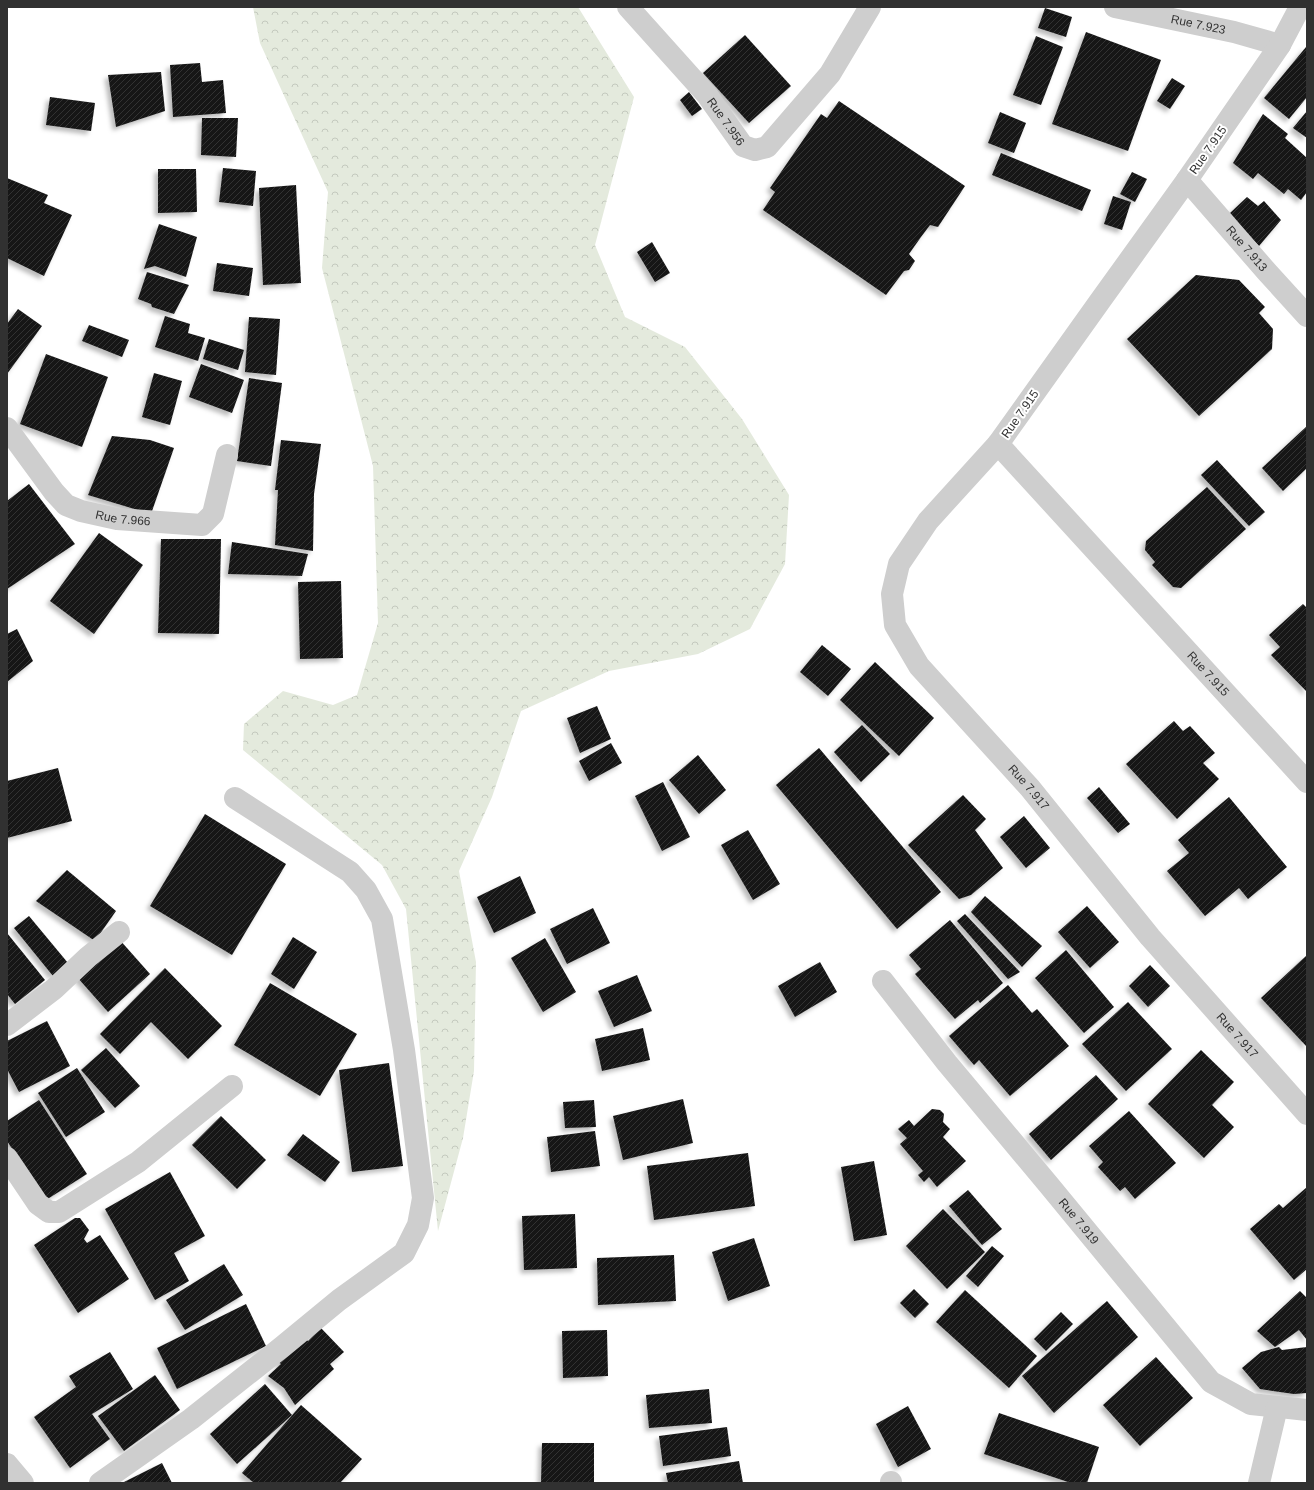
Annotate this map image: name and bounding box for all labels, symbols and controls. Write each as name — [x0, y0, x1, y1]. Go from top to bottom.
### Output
street label: Rue 7.923 — [1170, 12, 1227, 37]
street label: Rue 7.956 — [704, 95, 748, 149]
street label: Rue 7.915 — [1186, 123, 1230, 177]
street label: Rue 7.913 — [1223, 223, 1270, 274]
street label: Rue 7.915 — [998, 387, 1042, 441]
street label: Rue 7.966 — [94, 507, 151, 528]
street label: Rue 7.915 — [1184, 649, 1232, 699]
street label: Rue 7.917 — [1005, 762, 1052, 813]
street label: Rue 7.917 — [1214, 1010, 1261, 1061]
street label: Rue 7.919 — [1056, 1195, 1102, 1247]

